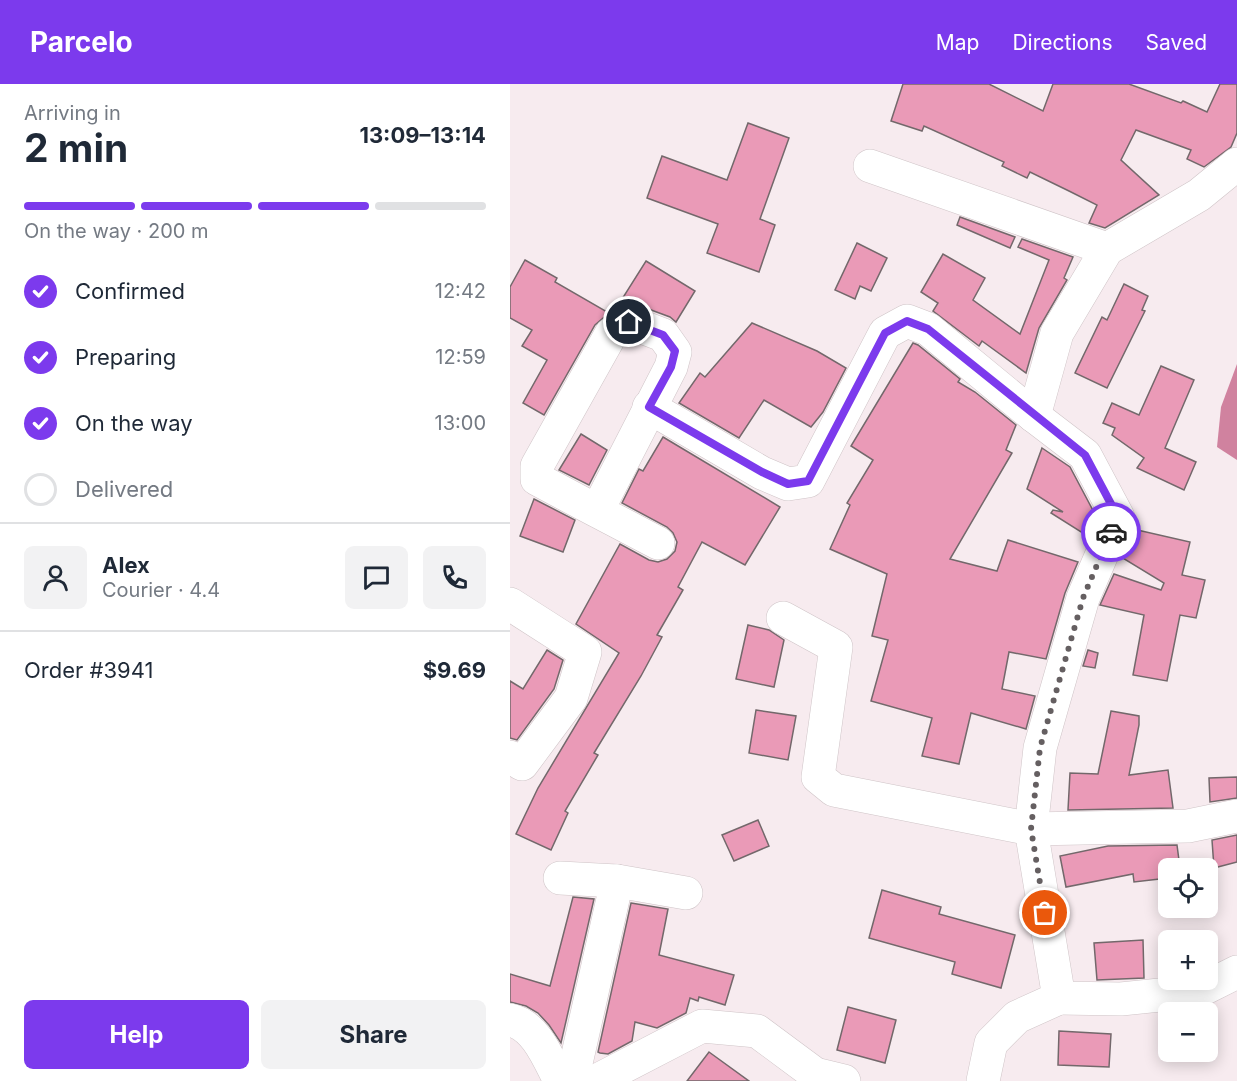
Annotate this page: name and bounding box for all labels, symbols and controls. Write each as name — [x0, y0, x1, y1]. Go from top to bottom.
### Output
text: Parcelo — [30, 25, 133, 59]
text: Map — [936, 30, 979, 55]
text: Directions — [1012, 30, 1113, 55]
text: Saved — [1146, 30, 1207, 55]
text: Arriving in — [24, 101, 121, 125]
text: 13:09–13:14 — [359, 122, 486, 148]
text: 2 min — [24, 124, 128, 171]
text: On the way · 200 m — [24, 219, 209, 243]
icon: check — [24, 275, 57, 308]
text: Confirmed — [75, 278, 185, 304]
text: 12:42 — [435, 279, 486, 303]
pin — [603, 296, 654, 347]
icon: home — [612, 305, 645, 338]
icon: check — [24, 341, 57, 374]
text: Preparing — [75, 344, 176, 370]
text: 12:59 — [435, 345, 486, 369]
icon: check — [24, 407, 57, 440]
text: On the way — [75, 410, 193, 436]
text: 13:00 — [435, 411, 486, 435]
text: Delivered — [75, 476, 173, 502]
courier — [1081, 502, 1141, 562]
icon: car — [1095, 516, 1128, 549]
button: person — [24, 546, 87, 609]
button: chat — [345, 546, 408, 609]
button: phone — [423, 546, 486, 609]
text: Alex — [102, 552, 150, 578]
text: Courier · 4.4 — [102, 578, 220, 602]
text: Order #3941 — [24, 657, 153, 683]
text: $9.69 — [423, 657, 486, 683]
map controls — [1158, 858, 1218, 1062]
button: locate — [1158, 858, 1218, 918]
pin — [1019, 887, 1070, 938]
icon: bag — [1028, 896, 1061, 929]
button: + — [1158, 930, 1218, 990]
button: Help — [24, 1000, 249, 1069]
button: Share — [261, 1000, 486, 1069]
button: − — [1158, 1002, 1218, 1062]

